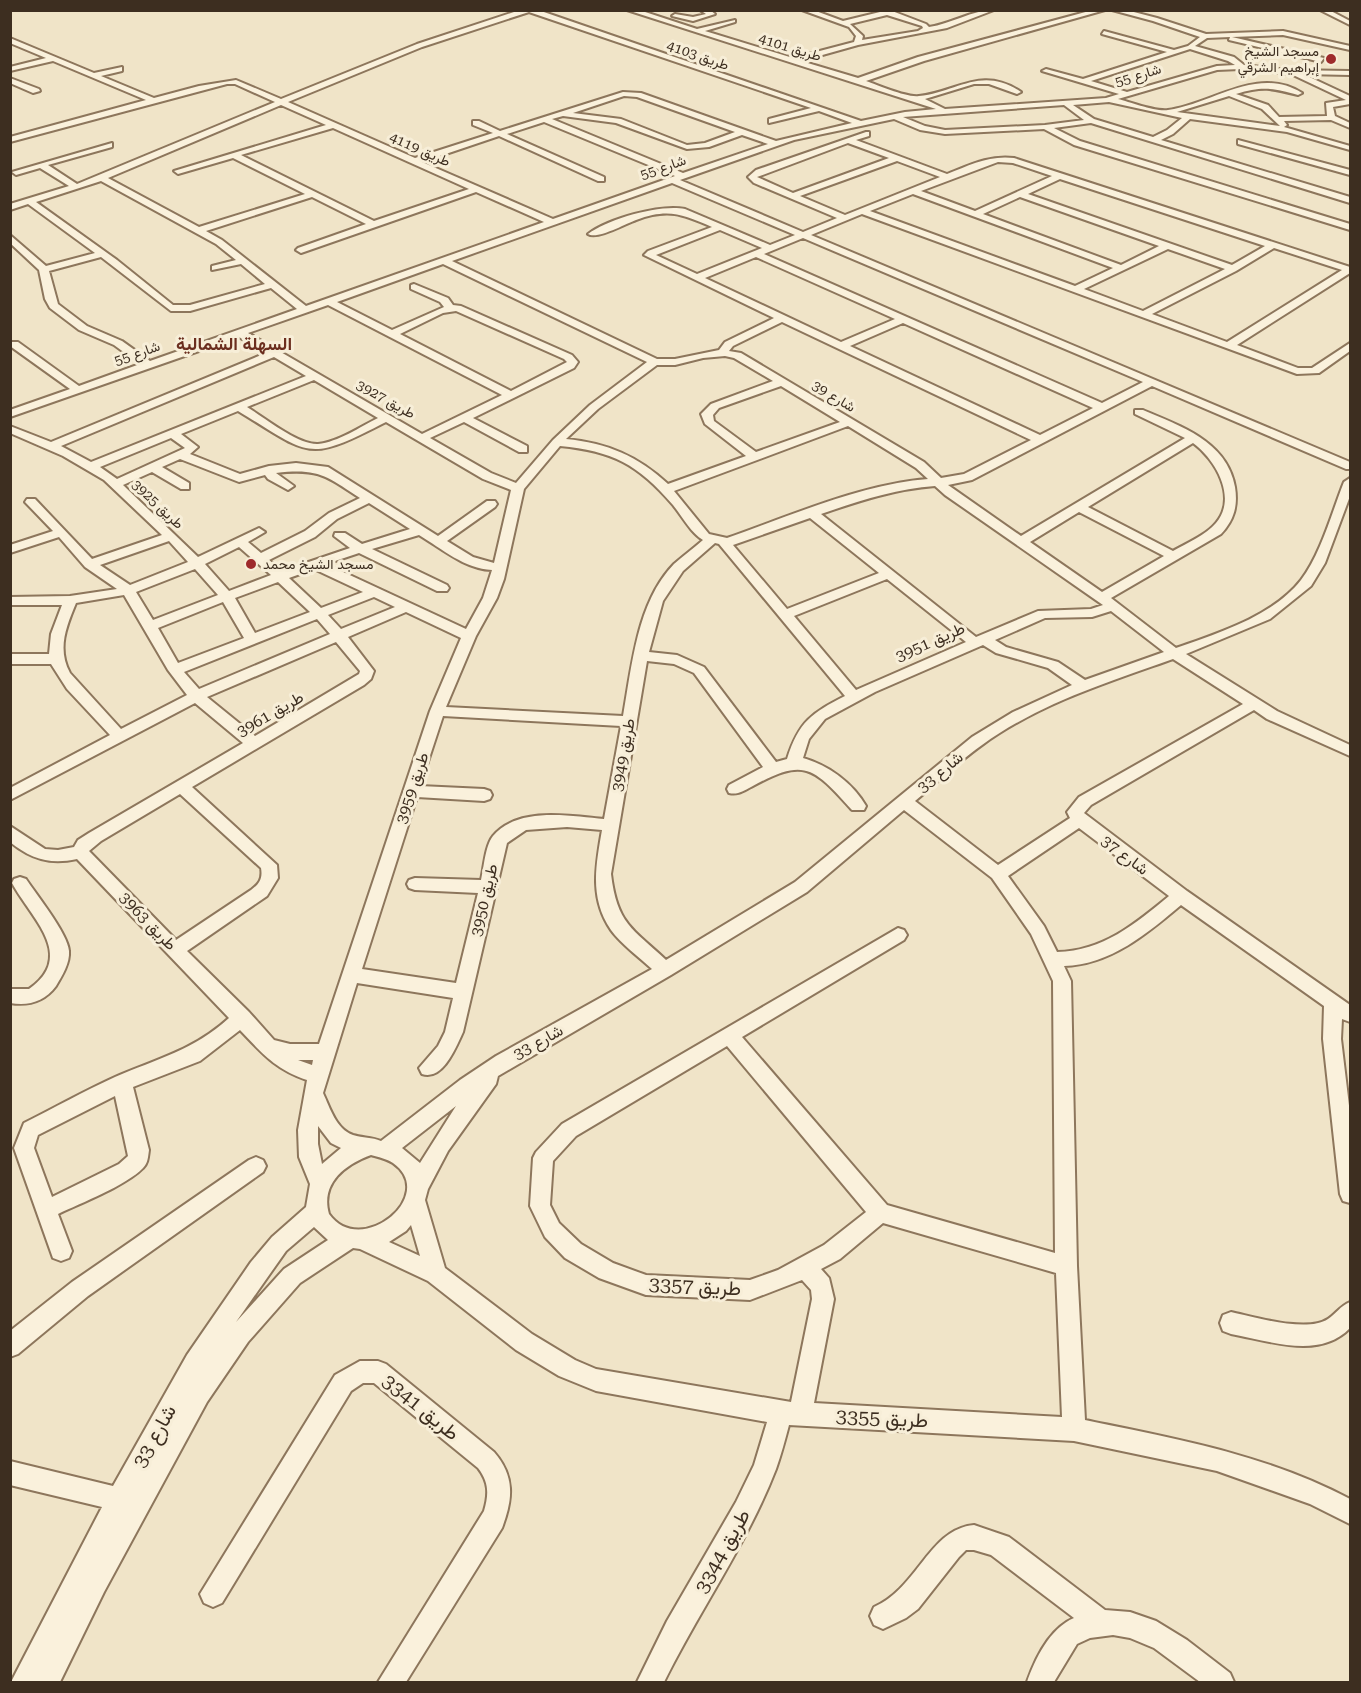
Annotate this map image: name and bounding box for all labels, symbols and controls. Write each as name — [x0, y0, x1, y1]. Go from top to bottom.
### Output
street label: طريق 4101 — [756, 30, 823, 65]
street label: طريق 4103 — [665, 37, 731, 74]
place label: مسجد الشيخ إبراهيم الشرقي — [1238, 43, 1319, 79]
marker: مسجد الشيخ إبراهيم الشرقي — [1324, 52, 1338, 66]
street label: شارع 55 — [1113, 60, 1164, 92]
street label: طريق 4119 — [387, 129, 453, 170]
street label: شارع 55 — [638, 152, 689, 185]
district label: السهلة الشمالية — [176, 333, 292, 355]
street label: شارع 55 — [112, 338, 163, 371]
street label: طريق 3927 — [353, 376, 418, 423]
street label: شارع 39 — [808, 377, 858, 418]
street label: طريق 3925 — [128, 476, 187, 533]
place label: مسجد الشيخ محمد — [263, 556, 373, 575]
marker: مسجد الشيخ محمد — [244, 557, 258, 571]
street label: طريق 3951 — [892, 618, 968, 667]
street label: طريق 3961 — [233, 687, 307, 742]
street label: طريق 3949 — [607, 717, 640, 793]
street label: شارع 33 — [913, 747, 968, 798]
street label: طريق 3959 — [392, 750, 433, 826]
street label: شارع 37 — [1096, 831, 1152, 880]
street label: طريق 3950 — [466, 862, 503, 938]
street label: طريق 3963 — [115, 888, 180, 955]
street label: شارع 33 — [510, 1021, 567, 1065]
street label: طريق 3357 — [648, 1272, 742, 1301]
street label: طريق 3341 — [377, 1369, 464, 1446]
street label: شارع 33 — [127, 1401, 183, 1472]
street label: طريق 3355 — [835, 1404, 929, 1433]
street label: طريق 3344 — [689, 1505, 756, 1598]

